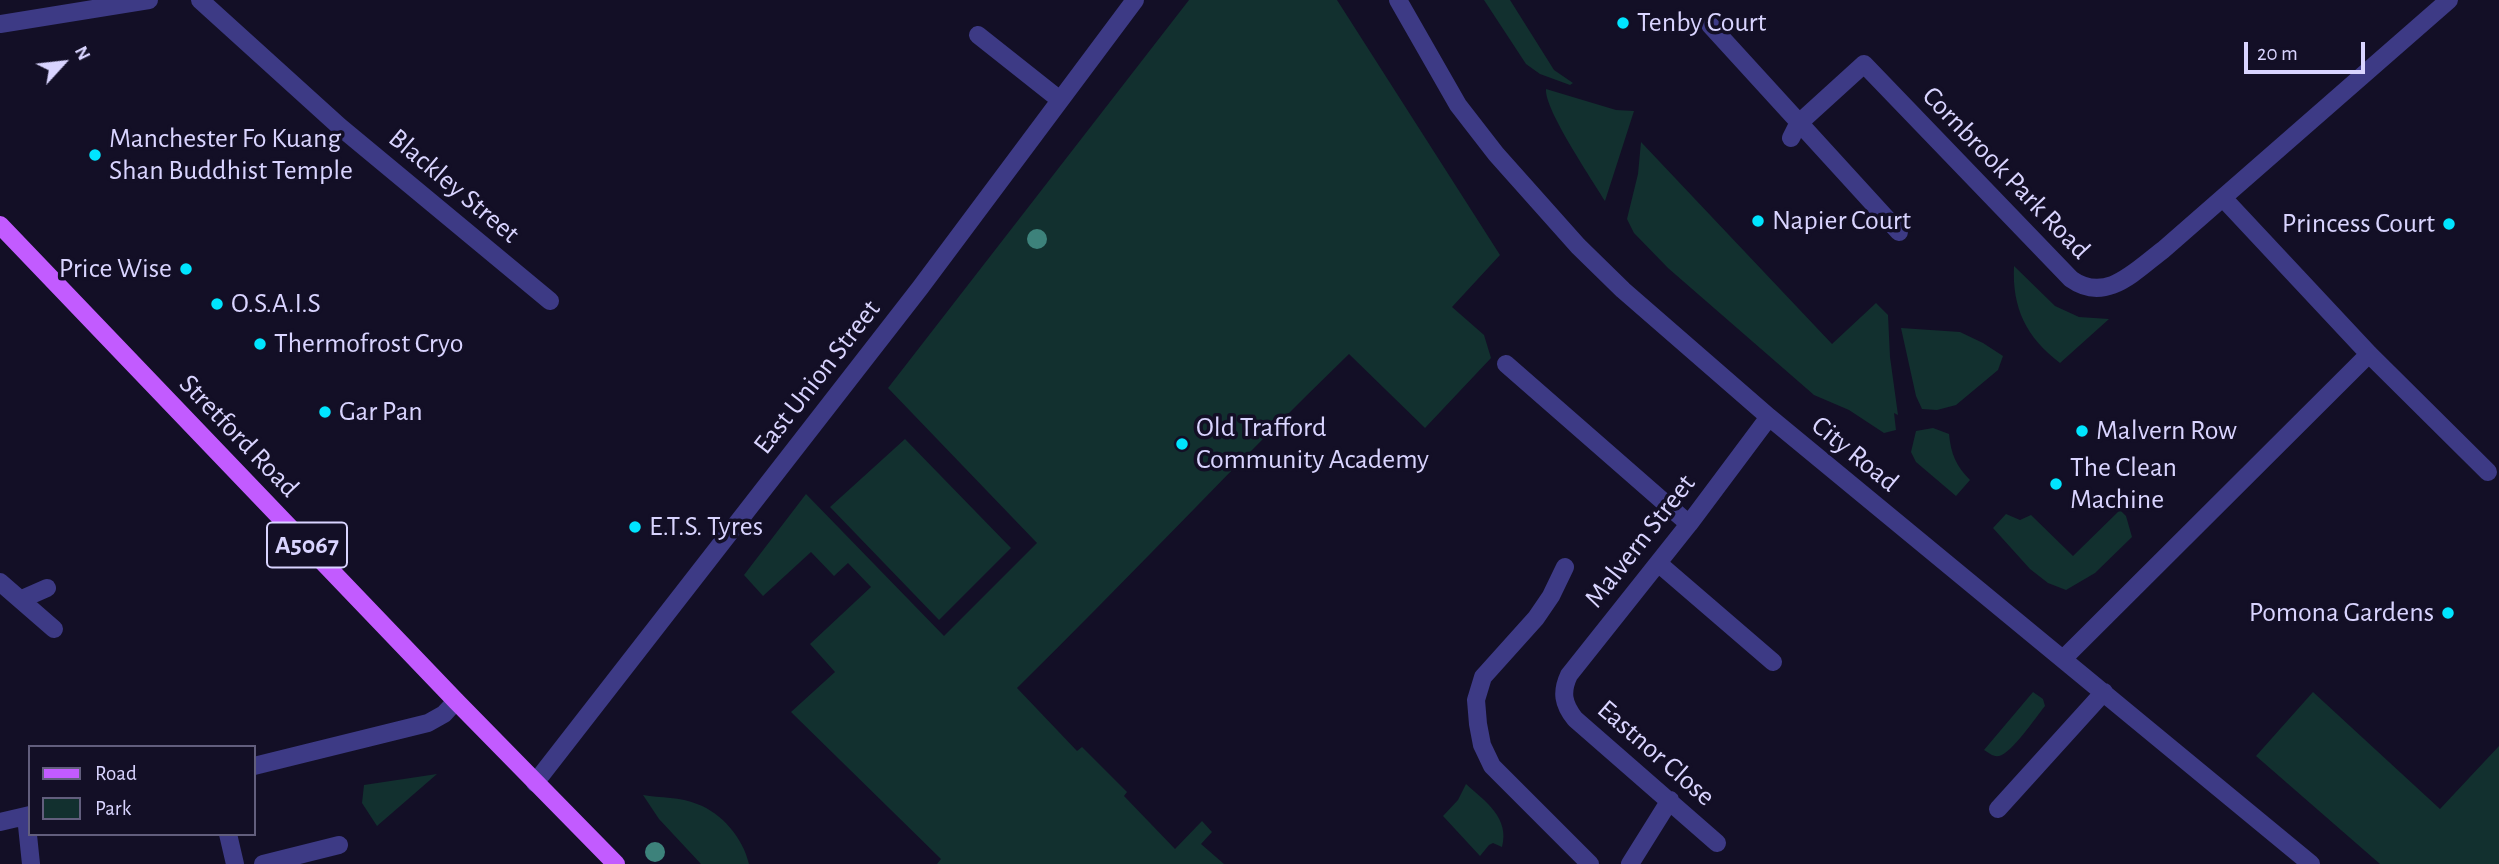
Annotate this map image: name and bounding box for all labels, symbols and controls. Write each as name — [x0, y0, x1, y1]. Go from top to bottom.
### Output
place label: Tenby Court — [1637, 6, 1767, 40]
marker: Tenby Court — [1615, 15, 1631, 31]
north arrow — [28, 28, 98, 98]
scale bar — [2247, 28, 2368, 72]
text: N — [71, 43, 94, 63]
text: 20 m — [2257, 43, 2298, 64]
street label: Cornbrook Park Road — [1915, 79, 2097, 267]
street label: Blackley Street — [382, 121, 526, 251]
place label: Manchester Fo Kuang Shan Buddhist Temple — [109, 122, 353, 188]
marker: Manchester Fo Kuang Shan Buddhist Temple — [87, 147, 103, 163]
place label: Napier Court — [1772, 204, 1911, 238]
place label: Princess Court — [2282, 207, 2435, 241]
marker: Napier Court — [1750, 213, 1766, 229]
marker: Princess Court — [2441, 216, 2457, 232]
place label: Price Wise — [59, 252, 172, 286]
marker: Price Wise — [178, 261, 194, 277]
place label: O.S.A.I.S — [231, 287, 321, 321]
street label: East Union Street — [746, 293, 888, 461]
marker: O.S.A.I.S — [209, 296, 225, 312]
place label: Thermofrost Cryo — [274, 327, 463, 361]
marker: Thermofrost Cryo — [252, 336, 268, 352]
street label: Stretford Road — [172, 367, 306, 505]
place label: Gar Pan — [339, 395, 423, 429]
marker: Gar Pan — [317, 404, 333, 420]
street label: City Road — [1805, 409, 1905, 499]
place label: Old Trafford Community Academy — [1196, 411, 1429, 477]
place label: Malvern Row — [2096, 414, 2237, 448]
marker: Malvern Row — [2074, 423, 2090, 439]
marker: Old Trafford Community Academy — [1174, 436, 1190, 452]
place label: The Clean Machine — [2070, 451, 2177, 517]
street label: Malvern Street — [1578, 468, 1702, 614]
marker: The Clean Machine — [2048, 476, 2064, 492]
place label: E.T.S. Tyres — [649, 510, 763, 544]
marker: E.T.S. Tyres — [627, 519, 643, 535]
road number: A5067 — [267, 523, 347, 568]
place label: Pomona Gardens — [2249, 596, 2434, 630]
marker: Pomona Gardens — [2440, 605, 2456, 621]
street label: Eastnor Close — [1590, 693, 1722, 813]
legend — [28, 745, 256, 836]
text: Road — [95, 763, 137, 784]
text: Park — [95, 798, 131, 819]

